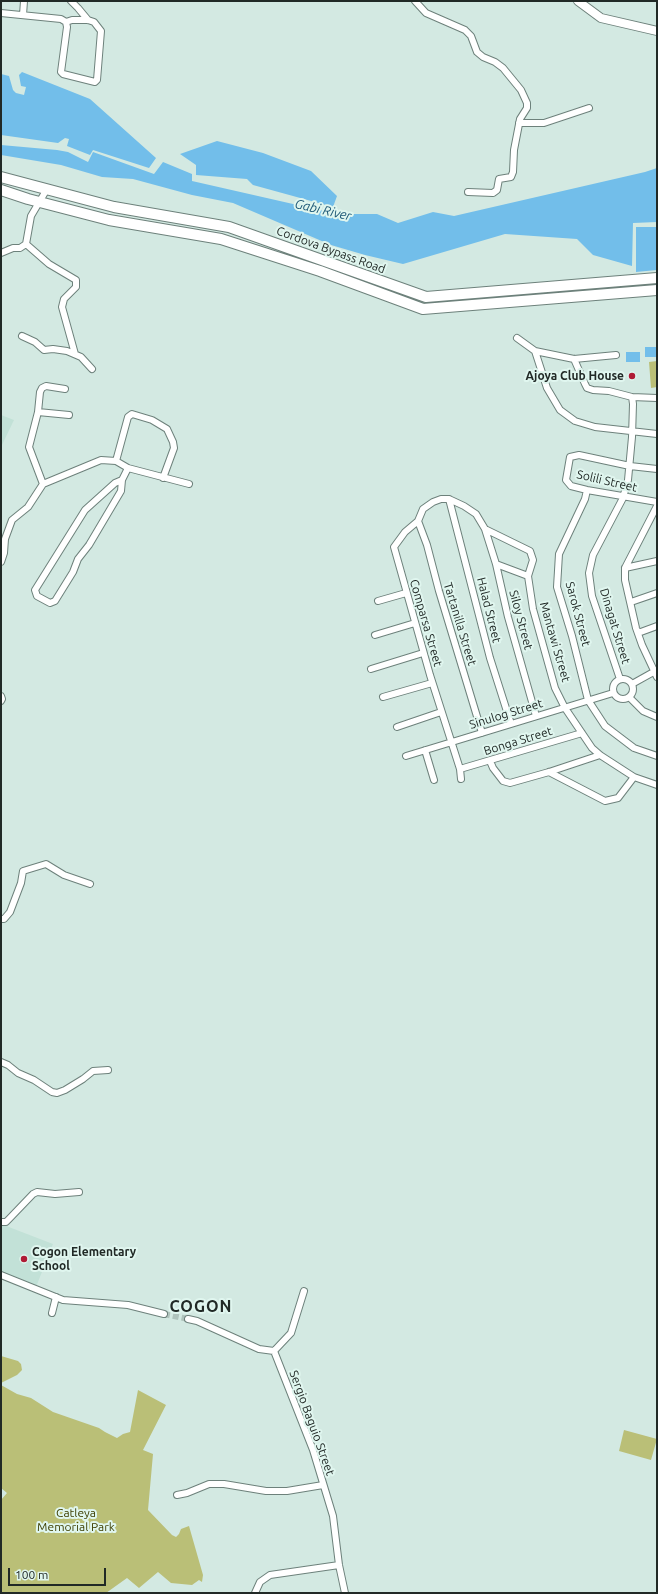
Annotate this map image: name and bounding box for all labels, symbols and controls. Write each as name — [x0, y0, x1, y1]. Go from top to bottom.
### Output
water label: Gabi River — [293, 196, 353, 224]
street label: Cordova Bypass Road — [274, 224, 388, 276]
place label: Ajoya Club House — [526, 369, 624, 383]
marker: Ajoya Club House — [627, 371, 637, 381]
street label: Solili Street — [575, 467, 639, 495]
street label: Halad Street — [474, 576, 504, 644]
street label: Comparsa Street — [407, 578, 445, 668]
street label: Sarok Street — [562, 580, 594, 648]
street label: Tartanilla Street — [441, 581, 479, 667]
street label: Dinagat Street — [597, 586, 633, 666]
street label: Siloy Street — [506, 588, 536, 652]
street label: Mantawi Street — [537, 600, 573, 684]
street label: Sinulog Street — [467, 696, 545, 732]
street label: Bonga Street — [482, 724, 554, 758]
place label: Cogon Elementary School — [32, 1245, 136, 1273]
marker: Cogon Elementary School — [19, 1254, 29, 1264]
district label: COGON — [169, 1297, 233, 1317]
street label: Sergio Baguio Street — [286, 1368, 338, 1478]
park label: Catleya Memorial Park — [37, 1506, 115, 1534]
scale bar — [10, 1560, 108, 1586]
text: 100 m — [15, 1568, 48, 1581]

